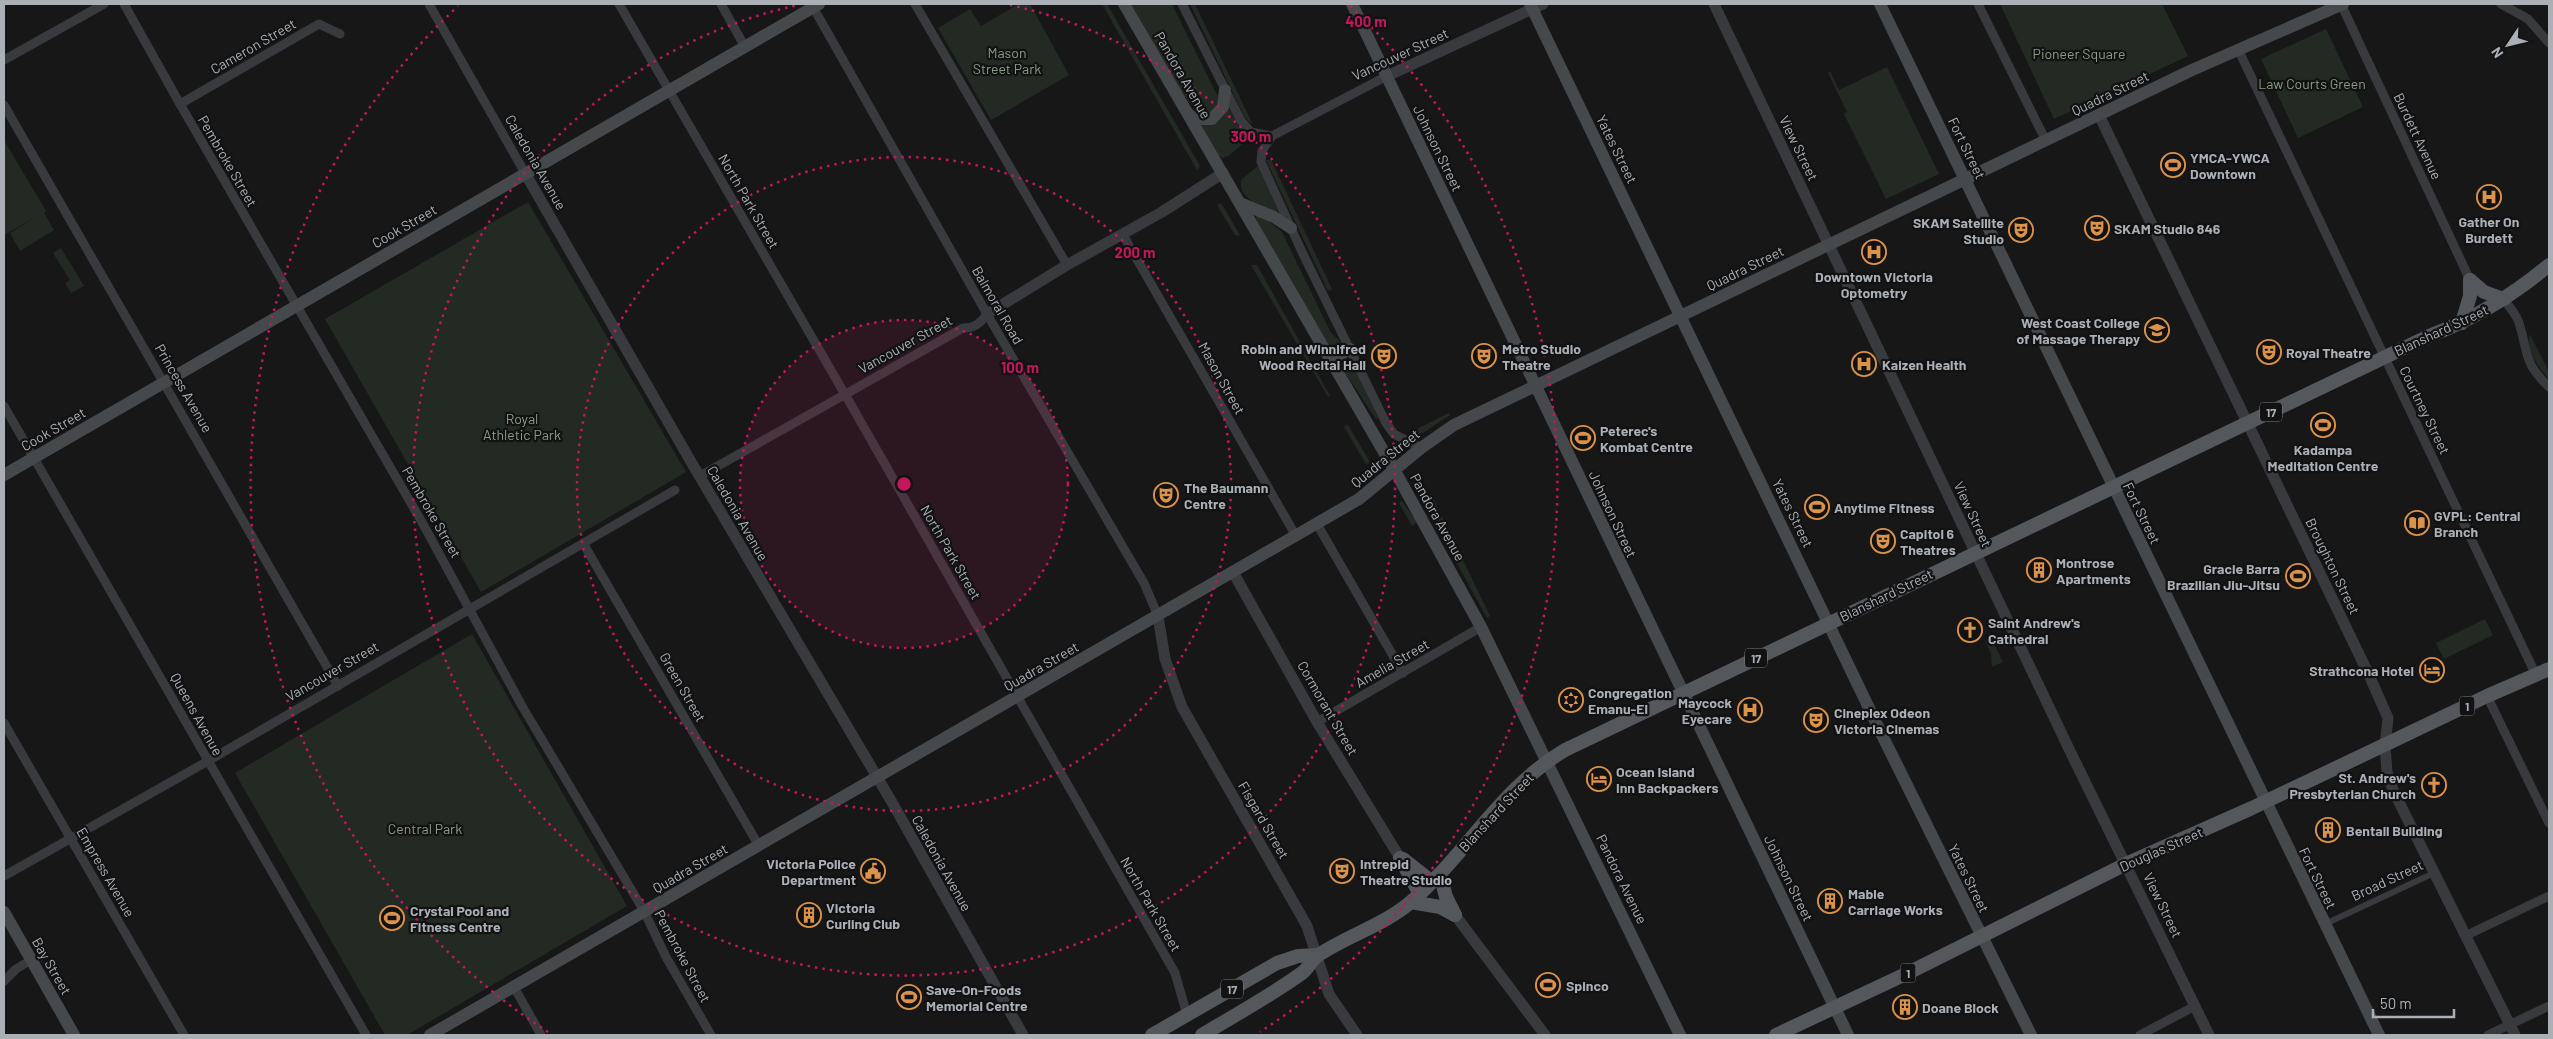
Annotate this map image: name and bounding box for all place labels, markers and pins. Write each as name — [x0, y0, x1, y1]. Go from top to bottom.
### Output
place label: YMCA-YWCA Downtown — [2190, 149, 2271, 182]
sports icon: YMCA-YWCA Downtown — [2160, 152, 2186, 178]
hospital icon: Gather On Burdett — [2476, 184, 2502, 210]
place label: Gather On Burdett — [2459, 213, 2519, 246]
place label: SKAM Satellite Studio — [1913, 214, 2004, 247]
theatre icon: SKAM Studio 846 — [2084, 215, 2110, 241]
theatre icon: SKAM Satellite Studio — [2008, 217, 2034, 243]
place label: SKAM Studio 846 — [2114, 220, 2221, 237]
hospital icon: Downtown Victoria Optometry — [1861, 239, 1887, 265]
place label: Downtown Victoria Optometry — [1815, 268, 1933, 301]
place label: West Coast College of Massage Therapy — [2016, 314, 2140, 347]
school or university icon: West Coast College of Massage Therapy — [2144, 317, 2170, 343]
theatre icon: Royal Theatre — [2256, 339, 2282, 365]
place label: Robin and Winnifred Wood Recital Hall — [1241, 340, 1366, 373]
place label: Metro Studio Theatre — [1502, 340, 1581, 373]
theatre icon: Robin and Winnifred Wood Recital Hall — [1371, 343, 1397, 369]
theatre icon: Metro Studio Theatre — [1471, 343, 1497, 369]
place label: Royal Theatre — [2286, 344, 2371, 361]
hospital icon: Kaizen Health — [1851, 351, 1877, 377]
place label: Kaizen Health — [1882, 356, 1966, 373]
sports icon: Kadampa Meditation Centre — [2310, 412, 2336, 438]
place label: Peterec's Kombat Centre — [1600, 422, 1693, 455]
sports icon: Peterec's Kombat Centre — [1570, 425, 1596, 451]
place label: Kadampa Meditation Centre — [2268, 441, 2379, 474]
centre of rings — [895, 475, 913, 493]
place label: The Baumann Centre — [1184, 479, 1268, 512]
theatre icon: The Baumann Centre — [1153, 482, 1179, 508]
sports icon: Anytime Fitness — [1804, 494, 1830, 520]
place label: Anytime Fitness — [1834, 499, 1935, 516]
place label: GVPL: Central Branch — [2434, 507, 2520, 540]
library icon: GVPL: Central Branch — [2404, 510, 2430, 536]
place label: Capitol 6 Theatres — [1900, 525, 1956, 558]
theatre icon: Capitol 6 Theatres — [1870, 528, 1896, 554]
place label: Montrose Apartments — [2056, 554, 2131, 587]
building icon: Montrose Apartments — [2026, 557, 2052, 583]
place label: Gracie Barra Brazilian Jiu-Jitsu — [2167, 560, 2280, 593]
sports icon: Gracie Barra Brazilian Jiu-Jitsu — [2285, 563, 2311, 589]
place label: Saint Andrew's Cathedral — [1988, 614, 2080, 647]
church icon: Saint Andrew's Cathedral — [1957, 617, 1983, 643]
hotel icon: Strathcona Hotel — [2419, 657, 2445, 683]
place label: Strathcona Hotel — [2309, 662, 2414, 679]
place label: Congregation Emanu-El — [1588, 684, 1672, 717]
synagogue icon: Congregation Emanu-El — [1558, 687, 1584, 713]
place label: Maycock Eyecare — [1678, 694, 1733, 727]
hospital icon: Maycock Eyecare — [1737, 697, 1763, 723]
place label: Cineplex Odeon Victoria Cinemas — [1834, 704, 1939, 737]
theatre icon: Cineplex Odeon Victoria Cinemas — [1803, 707, 1829, 733]
place label: Ocean Island Inn Backpackers — [1616, 763, 1718, 796]
hotel icon: Ocean Island Inn Backpackers — [1586, 766, 1612, 792]
place label: St. Andrew's Presbyterian Church — [2289, 769, 2416, 802]
church icon: St. Andrew's Presbyterian Church — [2421, 772, 2447, 798]
building icon: Bentall Building — [2315, 817, 2341, 843]
place label: Bentall Building — [2346, 822, 2443, 839]
place label: Victoria Police Department — [766, 855, 856, 888]
place label: Intrepid Theatre Studio — [1360, 855, 1452, 888]
public building icon: Victoria Police Department — [860, 858, 886, 884]
theatre icon: Intrepid Theatre Studio — [1329, 858, 1355, 884]
place label: Mable Carriage Works — [1848, 885, 1943, 918]
building icon: Mable Carriage Works — [1817, 888, 1843, 914]
place label: Victoria Curling Club — [826, 899, 900, 932]
place label: Crystal Pool and Fitness Centre — [410, 902, 509, 935]
building icon: Victoria Curling Club — [796, 902, 822, 928]
sports icon: Crystal Pool and Fitness Centre — [379, 905, 405, 931]
sports icon: Spinco — [1535, 972, 1561, 998]
place label: Spinco — [1566, 977, 1609, 994]
place label: Save-On-Foods Memorial Centre — [926, 981, 1028, 1014]
sports icon: Save-On-Foods Memorial Centre — [896, 984, 922, 1010]
building icon: Doane Block — [1892, 994, 1918, 1020]
place label: Doane Block — [1922, 999, 1999, 1016]

